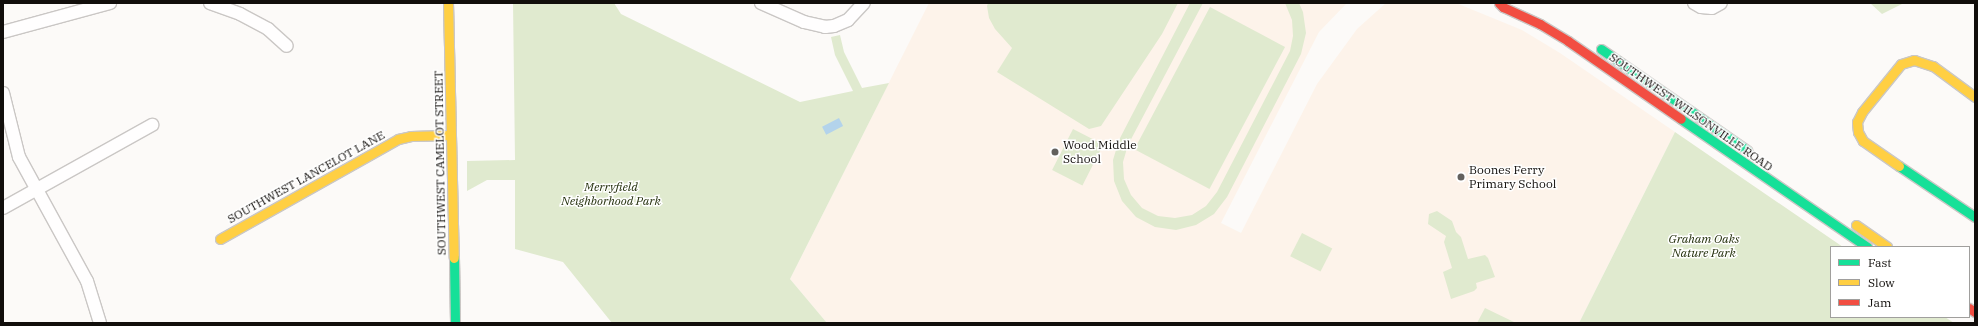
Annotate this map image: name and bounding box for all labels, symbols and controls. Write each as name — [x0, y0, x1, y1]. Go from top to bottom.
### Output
street label: SOUTHWEST WILSONVILLE ROAD — [1607, 50, 1775, 174]
street label: SOUTHWEST CAMELOT STREET — [431, 71, 449, 255]
street label: SOUTHWEST LANCELOT LANE — [225, 128, 387, 226]
place label: Wood Middle School — [1063, 138, 1137, 166]
marker: Wood Middle School — [1050, 147, 1060, 157]
place label: Boones Ferry Primary School — [1469, 163, 1556, 191]
marker: Boones Ferry Primary School — [1456, 172, 1466, 182]
park label: Merryfield Neighborhood Park — [561, 180, 661, 208]
park label: Graham Oaks Nature Park — [1669, 232, 1739, 260]
legend — [1830, 246, 1970, 318]
text: Fast — [1868, 255, 1892, 270]
text: Slow — [1868, 275, 1895, 290]
text: Jam — [1868, 295, 1891, 310]

